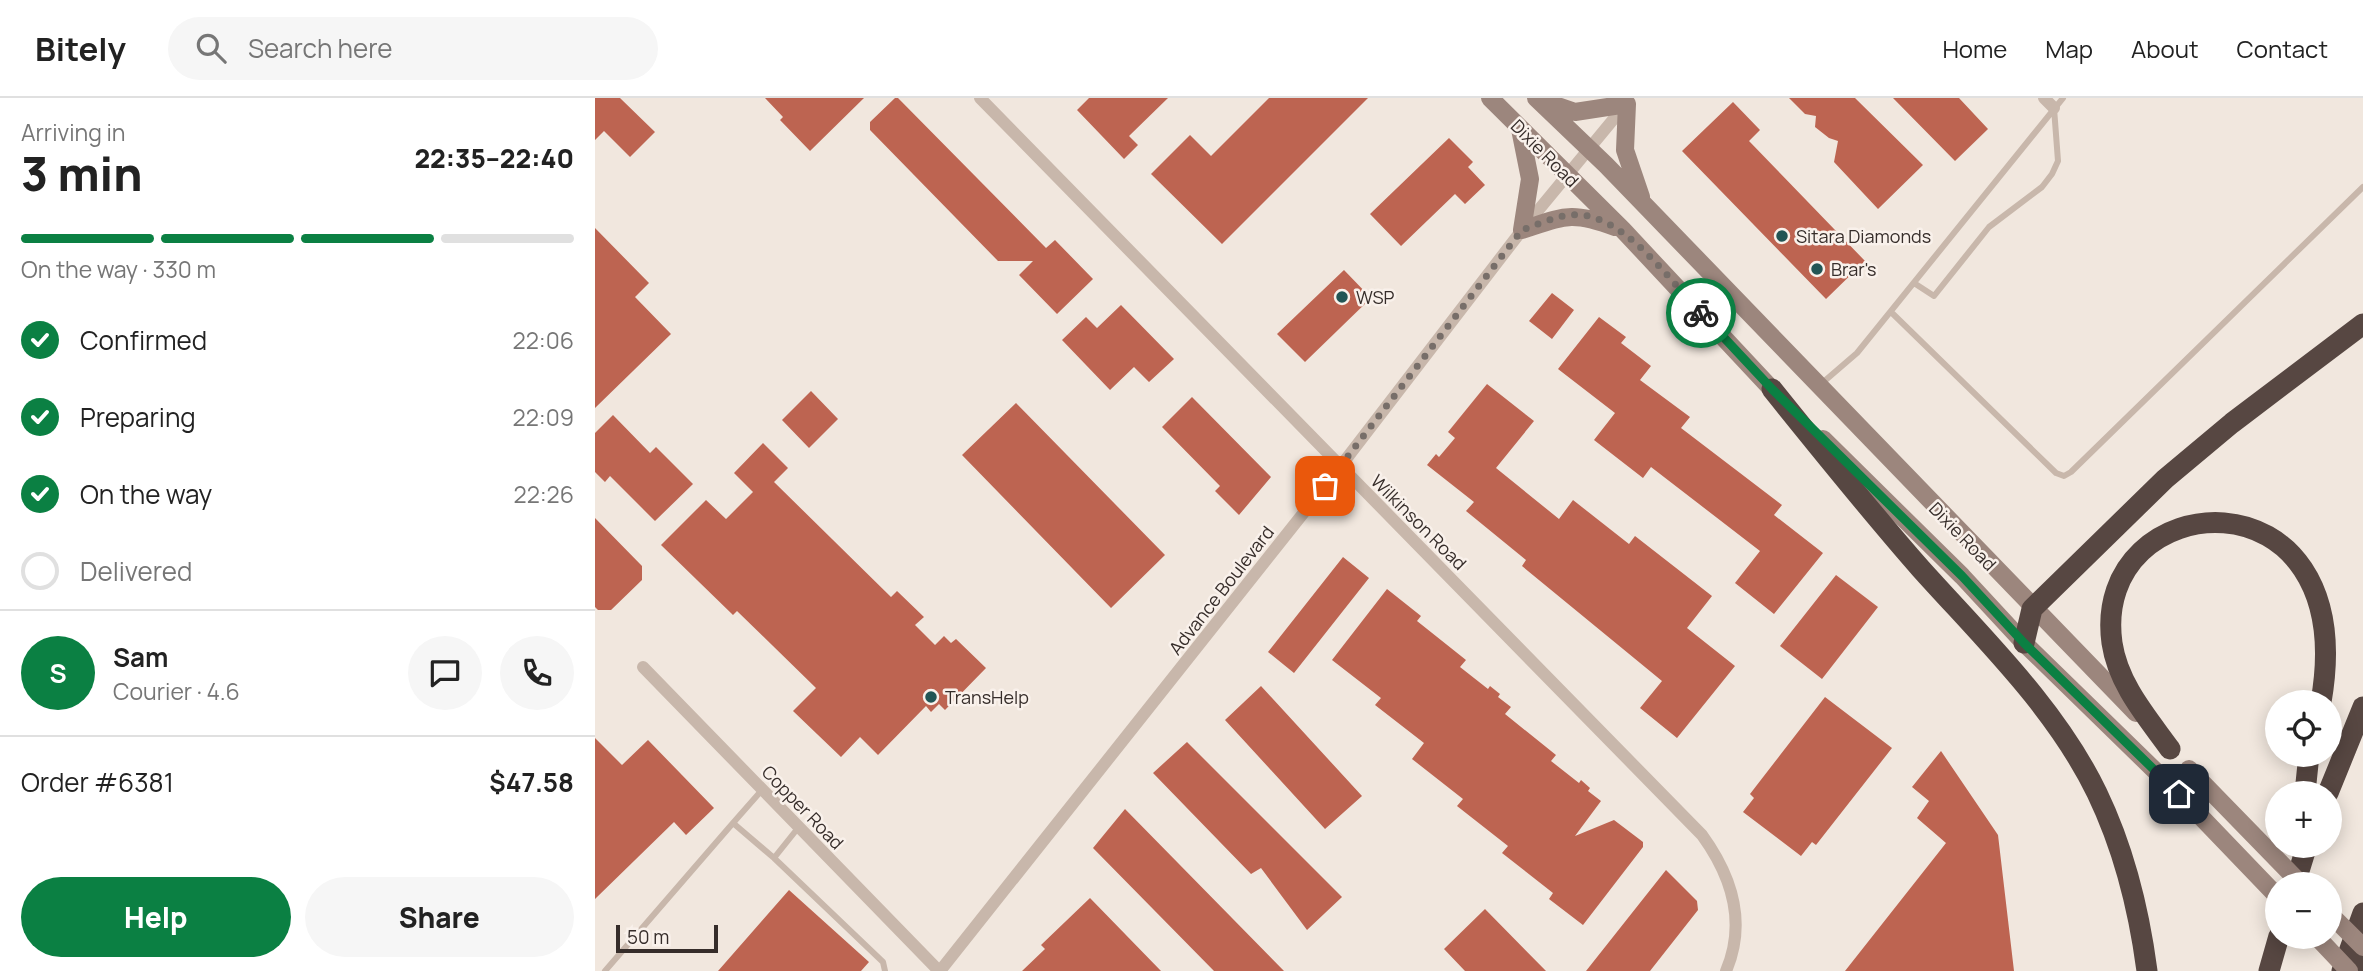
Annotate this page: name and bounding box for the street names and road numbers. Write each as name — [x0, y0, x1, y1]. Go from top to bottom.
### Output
street label: Dixie Road — [1506, 114, 1584, 192]
street label: Wilkinson Road — [1366, 469, 1472, 575]
street label: Dixie Road — [1924, 496, 2002, 576]
street label: Advance Boulevard — [1163, 521, 1279, 659]
street label: Copper Road — [757, 760, 849, 854]

